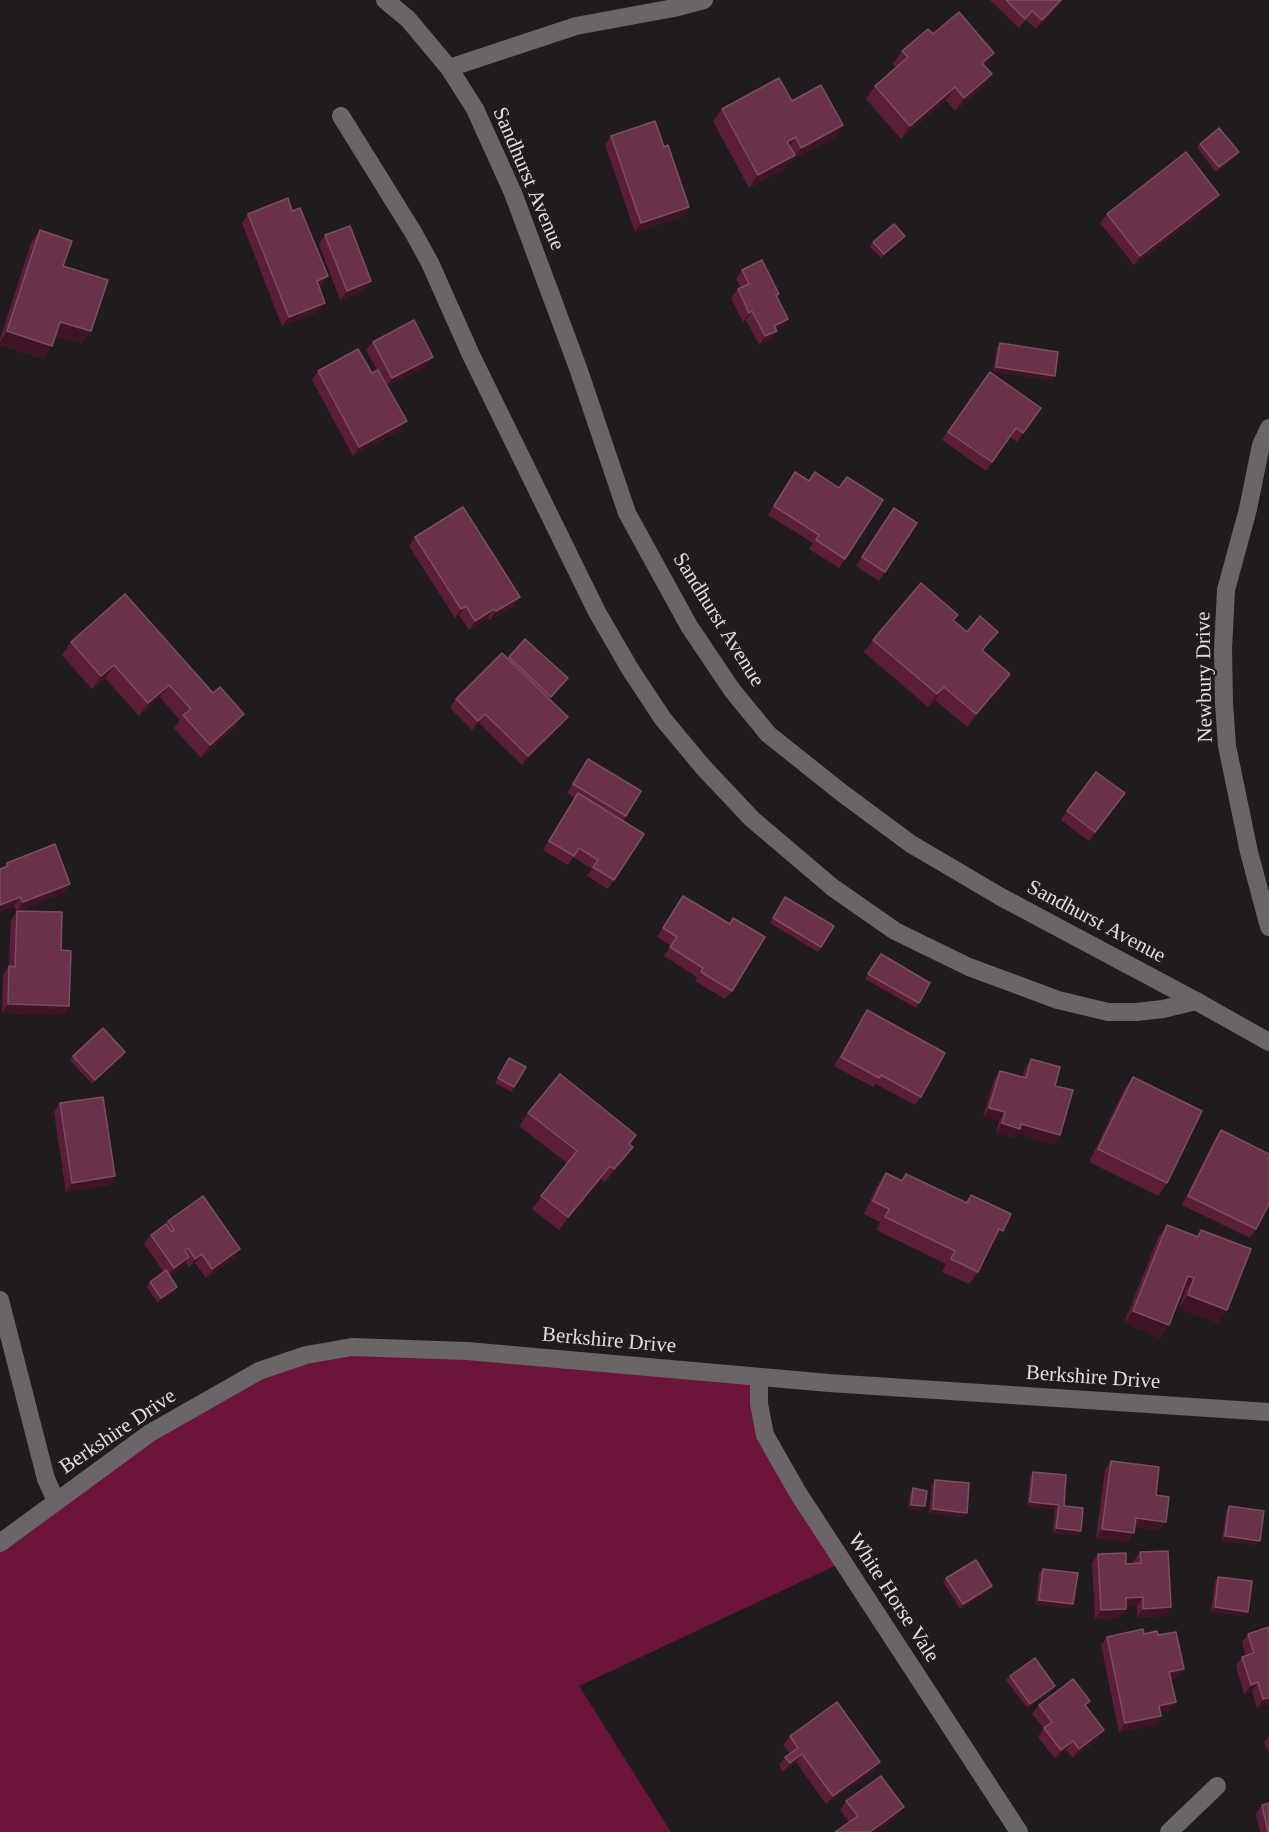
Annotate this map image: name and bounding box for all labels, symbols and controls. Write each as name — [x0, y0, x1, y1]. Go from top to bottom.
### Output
street label: Sandhurst Avenue — [487, 104, 569, 254]
street label: Sandhurst Avenue — [667, 548, 769, 692]
street label: Newbury Drive — [1191, 611, 1219, 743]
street label: Sandhurst Avenue — [1023, 875, 1169, 969]
street label: Berkshire Drive — [541, 1323, 677, 1359]
street label: Berkshire Drive — [1025, 1361, 1161, 1395]
street label: Berkshire Drive — [55, 1384, 181, 1480]
street label: White Horse Vale — [842, 1529, 944, 1667]

